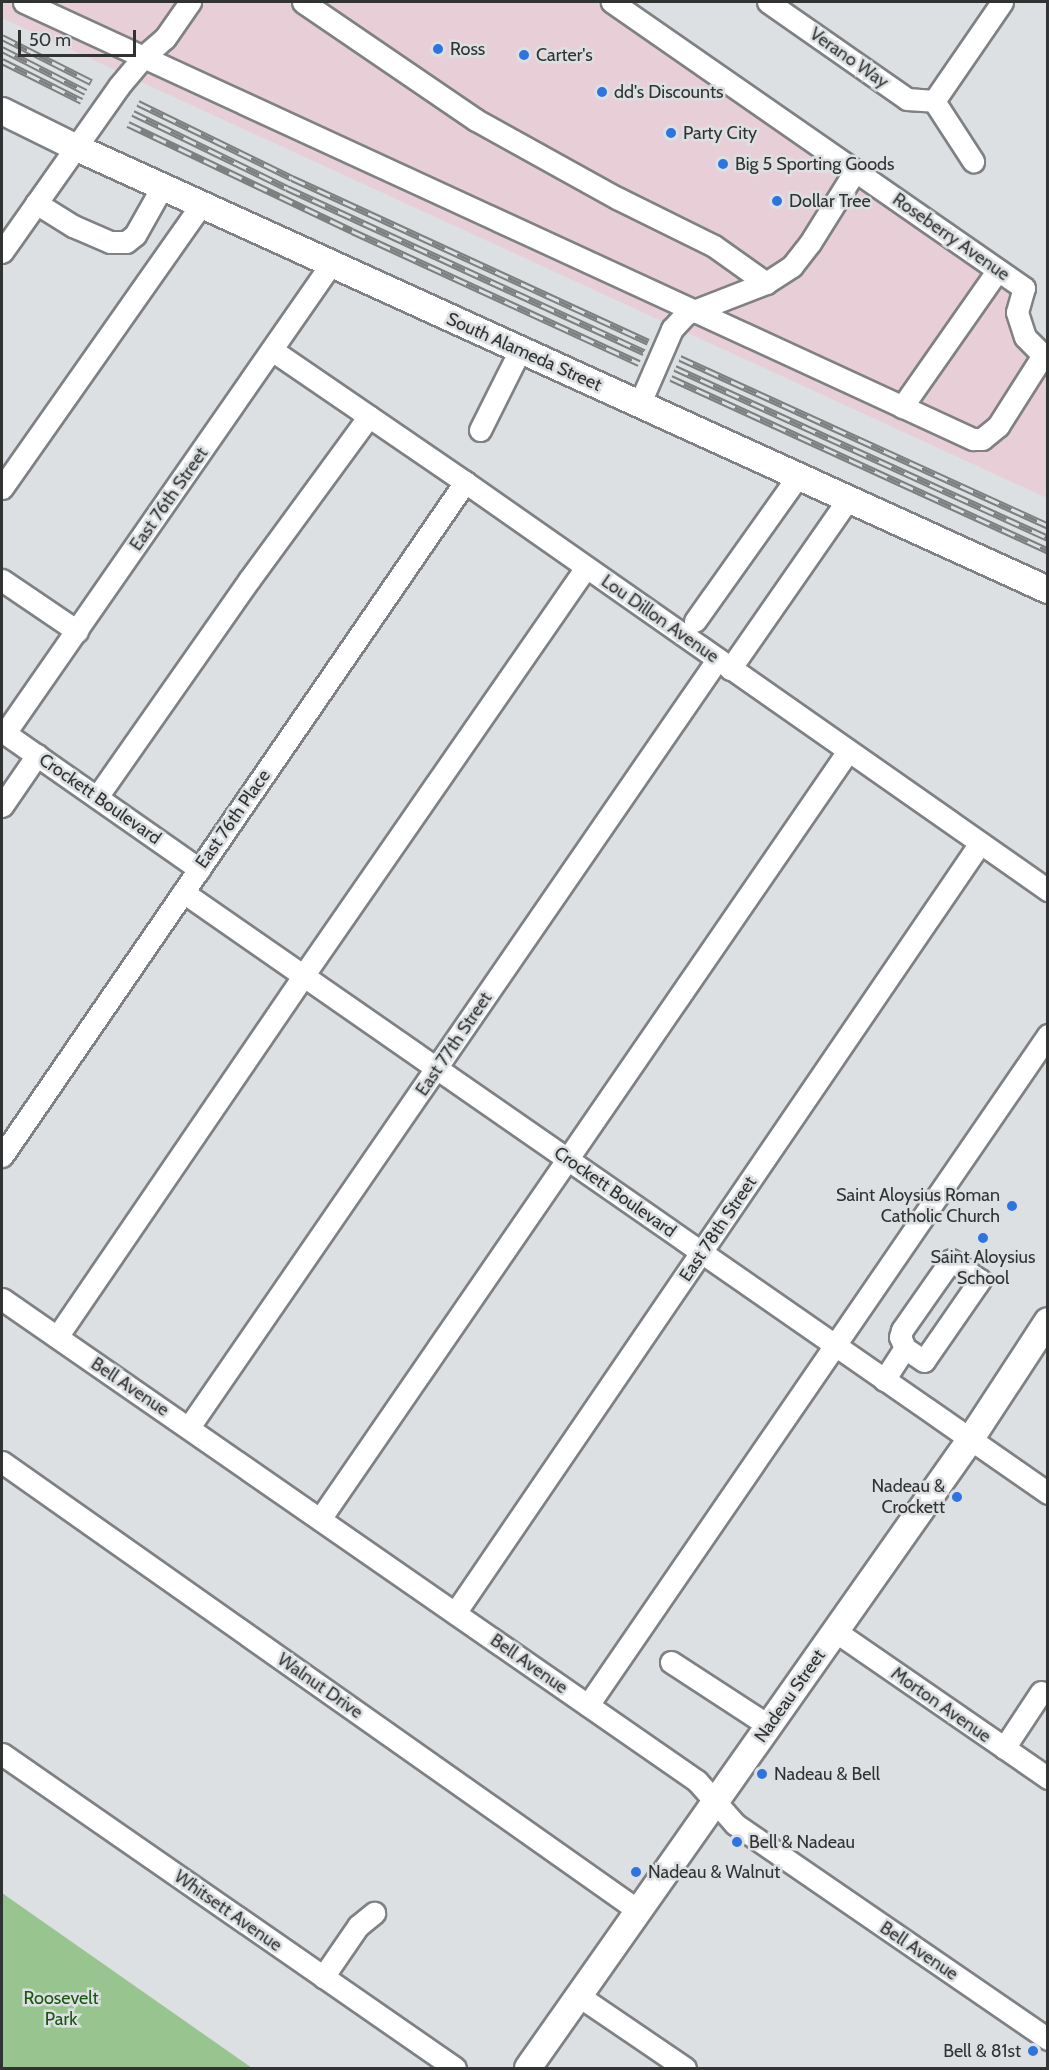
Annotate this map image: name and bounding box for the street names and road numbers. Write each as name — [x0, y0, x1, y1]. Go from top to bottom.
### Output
street label: Verano Way — [806, 23, 892, 93]
street label: Roseberry Avenue — [888, 189, 1014, 285]
street label: South Alameda Street — [443, 308, 605, 396]
street label: East 76th Street — [125, 443, 213, 555]
street label: Lou Dillon Avenue — [597, 570, 723, 668]
street label: Crockett Boulevard — [35, 749, 165, 849]
street label: East 76th Place — [191, 766, 275, 872]
street label: East 77th Street — [411, 988, 497, 1100]
street label: Crockett Boulevard — [550, 1142, 680, 1242]
street label: East 78th Street — [675, 1172, 761, 1286]
street label: Bell Avenue — [87, 1353, 173, 1421]
street label: Bell Avenue — [486, 1629, 572, 1699]
street label: Nadeau Street — [750, 1645, 830, 1747]
street label: Walnut Drive — [273, 1649, 367, 1723]
street label: Morton Avenue — [887, 1663, 995, 1747]
street label: Whitsett Avenue — [170, 1866, 286, 1956]
street label: Bell Avenue — [876, 1917, 962, 1985]

